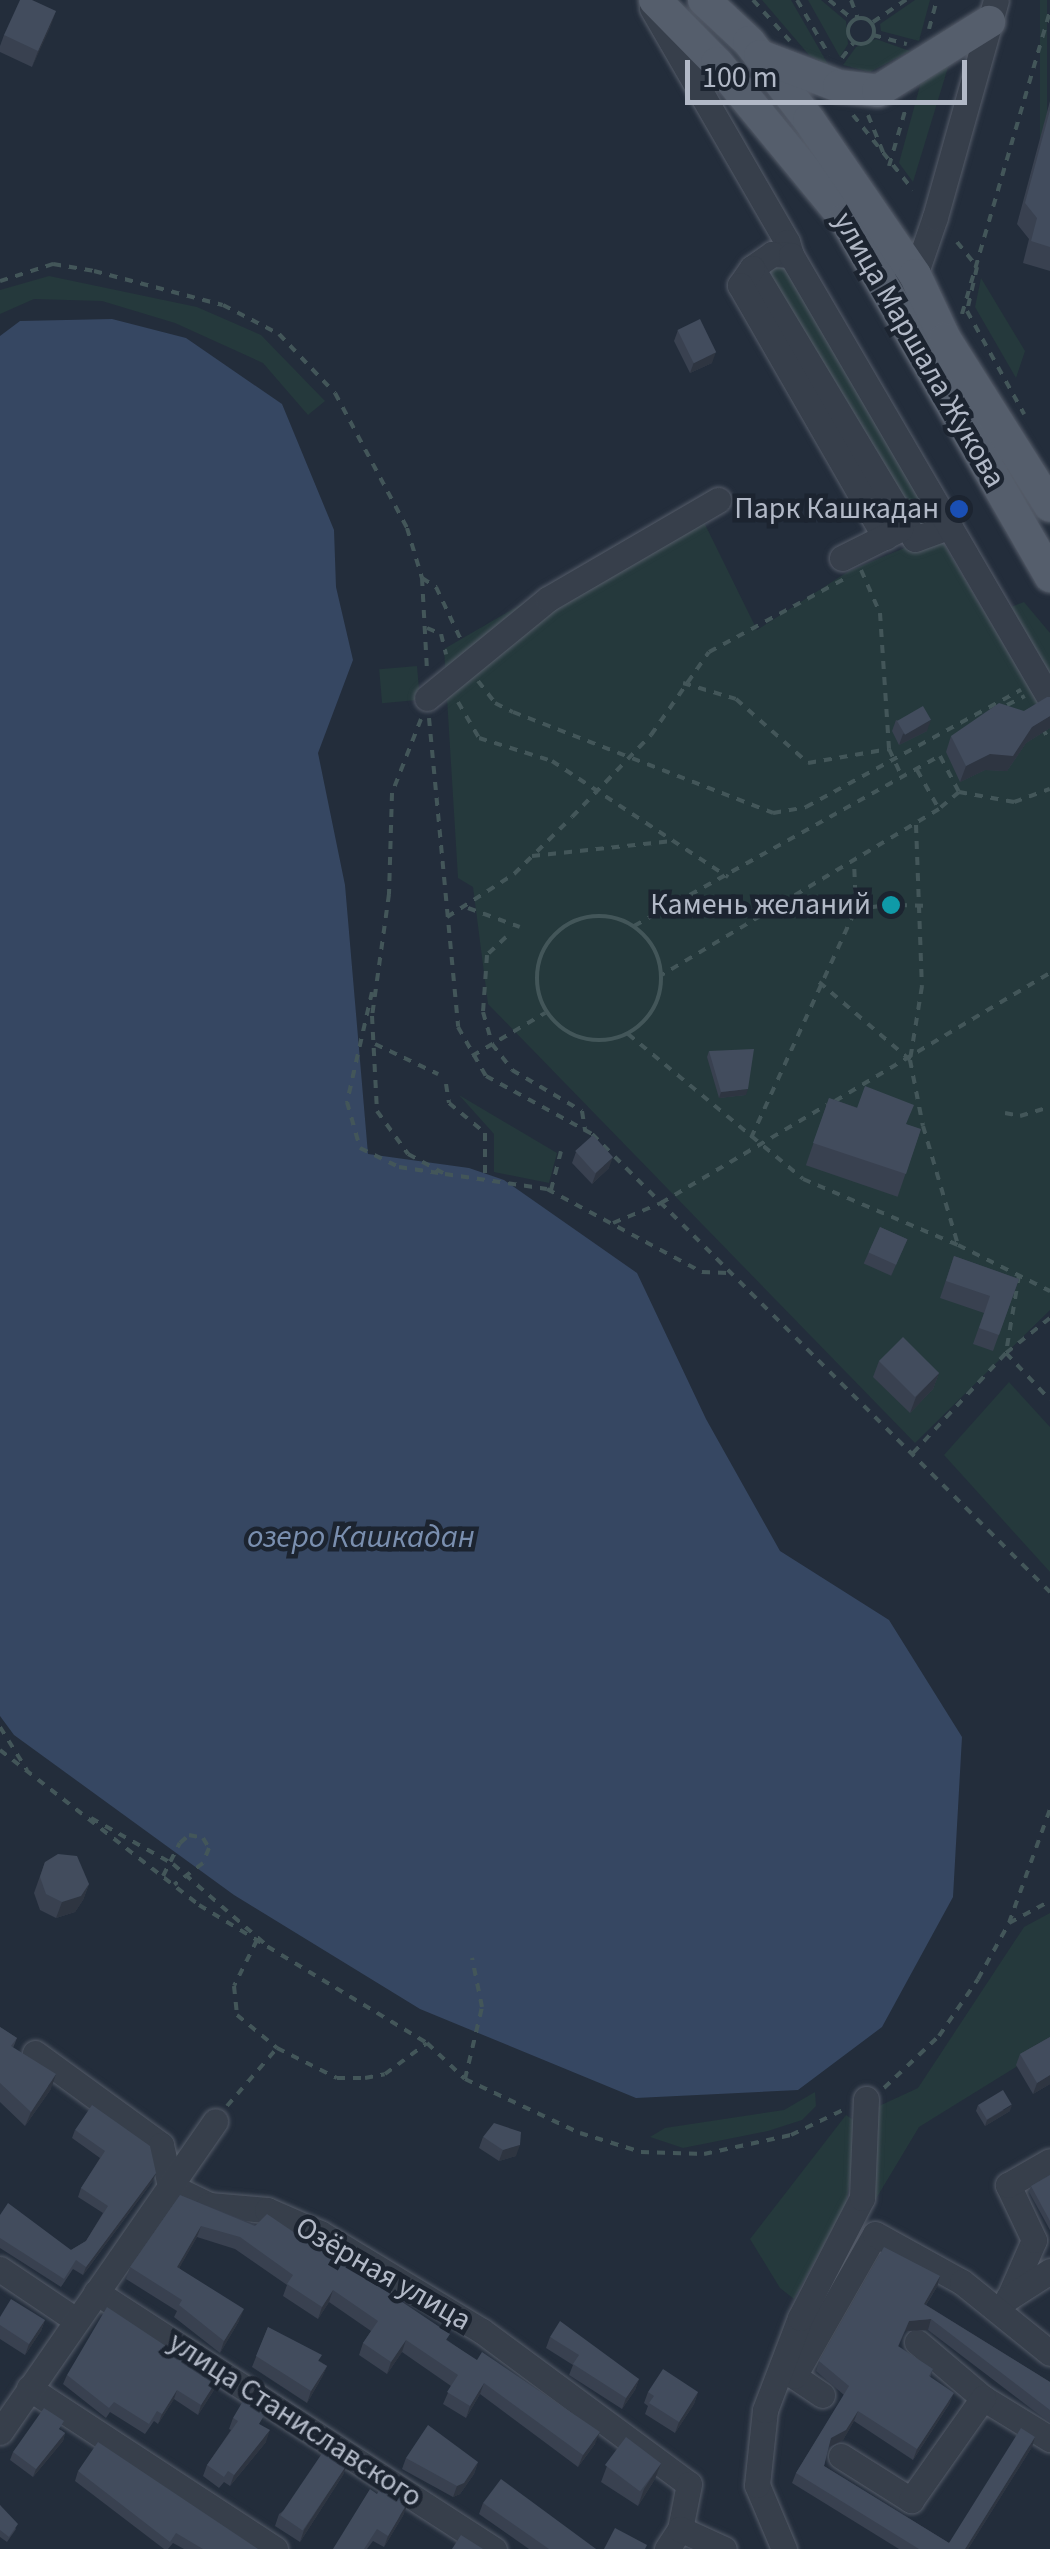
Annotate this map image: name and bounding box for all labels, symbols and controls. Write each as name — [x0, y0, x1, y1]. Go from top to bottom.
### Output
scale bar — [690, 40, 972, 102]
text: 100 m — [702, 56, 778, 99]
street label: улица Маршала Жукова — [825, 206, 1013, 494]
place label: Парк Кашкадан — [734, 491, 939, 527]
marker: Парк Кашкадан — [948, 498, 970, 520]
place label: Камень желаний — [650, 887, 871, 923]
marker: Камень желаний — [880, 894, 902, 916]
water label: озеро Кашкадан — [247, 1518, 475, 1556]
street label: Озёрная улица — [289, 2209, 477, 2339]
street label: улица Станиславского — [162, 2325, 428, 2515]

